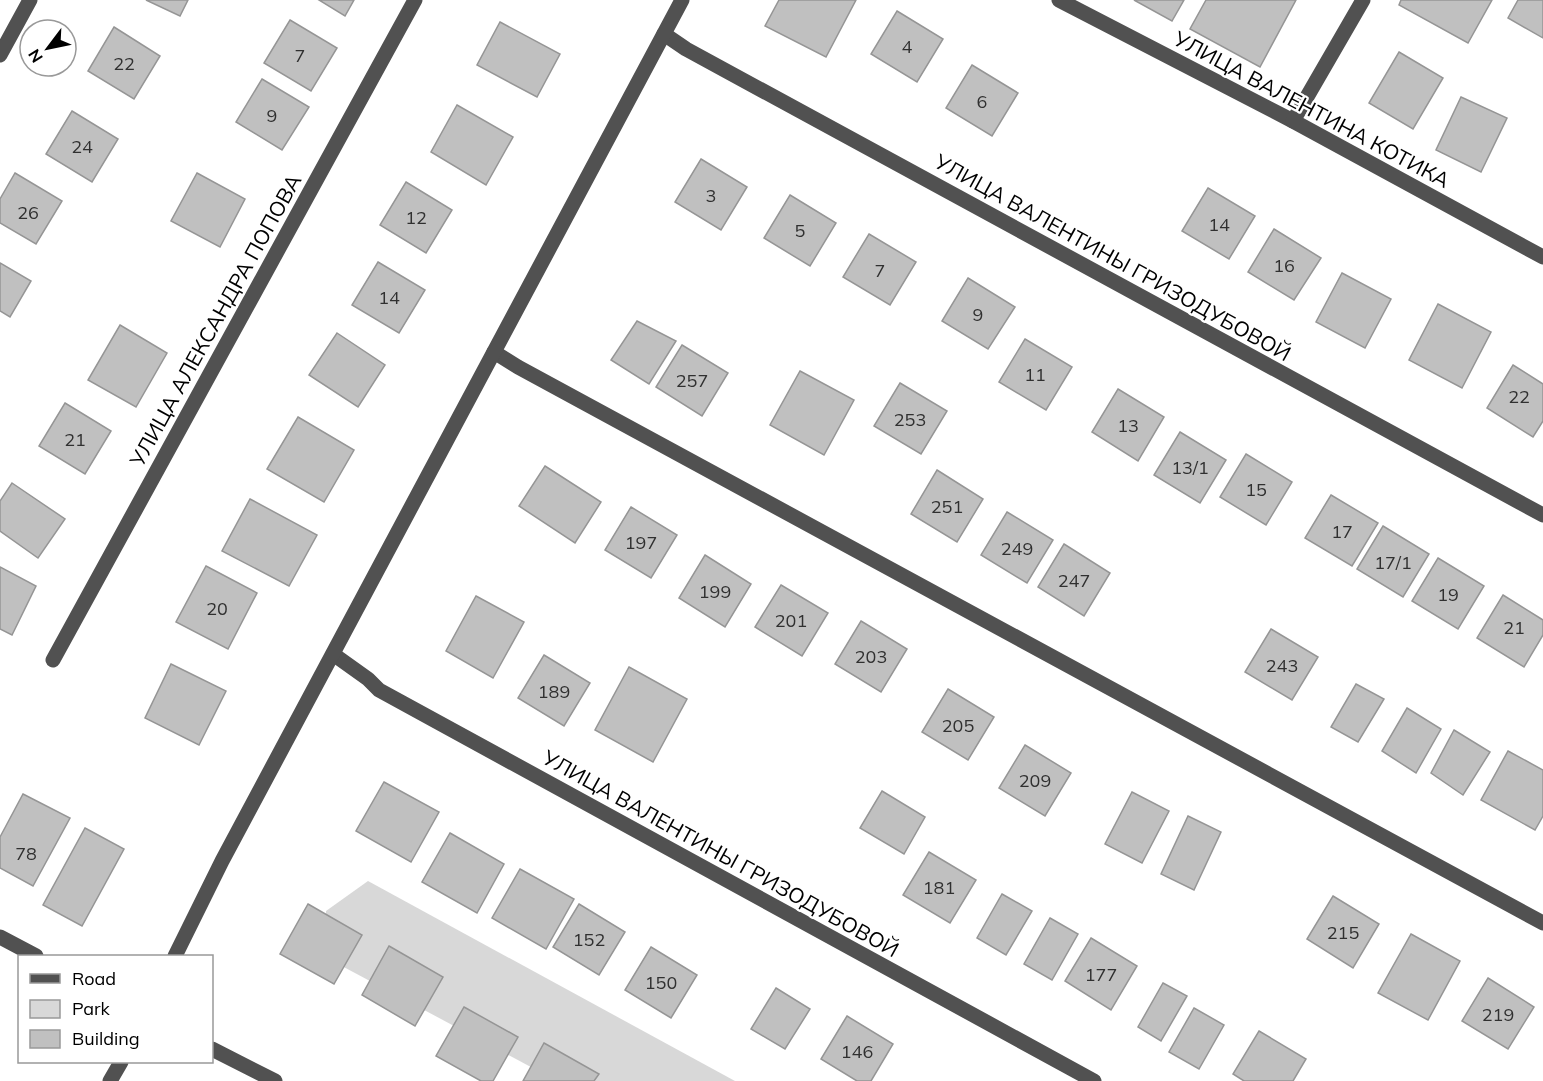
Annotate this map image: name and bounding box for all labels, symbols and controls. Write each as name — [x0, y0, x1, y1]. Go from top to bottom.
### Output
north arrow — [18, 18, 78, 78]
street label: УЛИЦА ВАЛЕНТИНА КОТИКА — [1169, 25, 1455, 193]
house number: 4 — [902, 35, 913, 58]
house number: 7 — [295, 44, 305, 67]
text: N — [24, 46, 47, 66]
house number: 22 — [113, 52, 135, 75]
house number: 6 — [977, 90, 987, 113]
house number: 9 — [267, 104, 277, 127]
house number: 24 — [71, 135, 93, 158]
street label: УЛИЦА ВАЛЕНТИНЫ ГРИЗОДУБОВОЙ — [929, 147, 1296, 366]
street label: УЛИЦА АЛЕКСАНДРА ПОПОВА — [123, 169, 307, 472]
house number: 3 — [706, 184, 716, 207]
house number: 26 — [17, 201, 39, 224]
house number: 12 — [405, 206, 427, 229]
house number: 14 — [1208, 213, 1230, 236]
house number: 5 — [795, 219, 806, 242]
house number: 16 — [1273, 254, 1295, 277]
house number: 7 — [875, 259, 885, 282]
house number: 14 — [378, 286, 400, 309]
house number: 9 — [973, 303, 983, 326]
house number: 11 — [1024, 363, 1046, 386]
house number: 257 — [676, 369, 708, 392]
house number: 22 — [1508, 385, 1530, 408]
house number: 253 — [894, 408, 926, 431]
house number: 13 — [1117, 414, 1139, 437]
house number: 21 — [64, 428, 86, 451]
house number: 13/1 — [1171, 456, 1209, 479]
house number: 15 — [1245, 478, 1267, 501]
house number: 251 — [931, 495, 963, 518]
house number: 17 — [1331, 520, 1353, 543]
house number: 197 — [625, 531, 657, 554]
house number: 249 — [1001, 537, 1033, 560]
house number: 17/1 — [1374, 551, 1412, 574]
house number: 247 — [1058, 569, 1090, 592]
house number: 199 — [699, 580, 731, 603]
house number: 19 — [1437, 583, 1459, 606]
house number: 20 — [206, 597, 228, 620]
house number: 201 — [775, 609, 807, 632]
house number: 21 — [1503, 616, 1525, 639]
house number: 203 — [855, 645, 887, 668]
house number: 243 — [1266, 654, 1298, 677]
house number: 189 — [538, 680, 570, 703]
house number: 205 — [942, 714, 974, 737]
street label: УЛИЦА ВАЛЕНТИНЫ ГРИЗОДУБОВОЙ — [537, 743, 904, 962]
house number: 209 — [1019, 769, 1051, 792]
house number: 78 — [15, 842, 37, 865]
house number: 181 — [923, 876, 955, 899]
house number: 215 — [1327, 921, 1359, 944]
house number: 152 — [573, 928, 605, 951]
legend — [18, 955, 213, 1063]
house number: 177 — [1085, 963, 1117, 986]
text: Road — [72, 967, 116, 990]
house number: 150 — [645, 971, 677, 994]
text: Park — [72, 997, 111, 1020]
house number: 219 — [1482, 1003, 1514, 1026]
text: Building — [72, 1027, 140, 1050]
house number: 146 — [841, 1040, 873, 1063]

